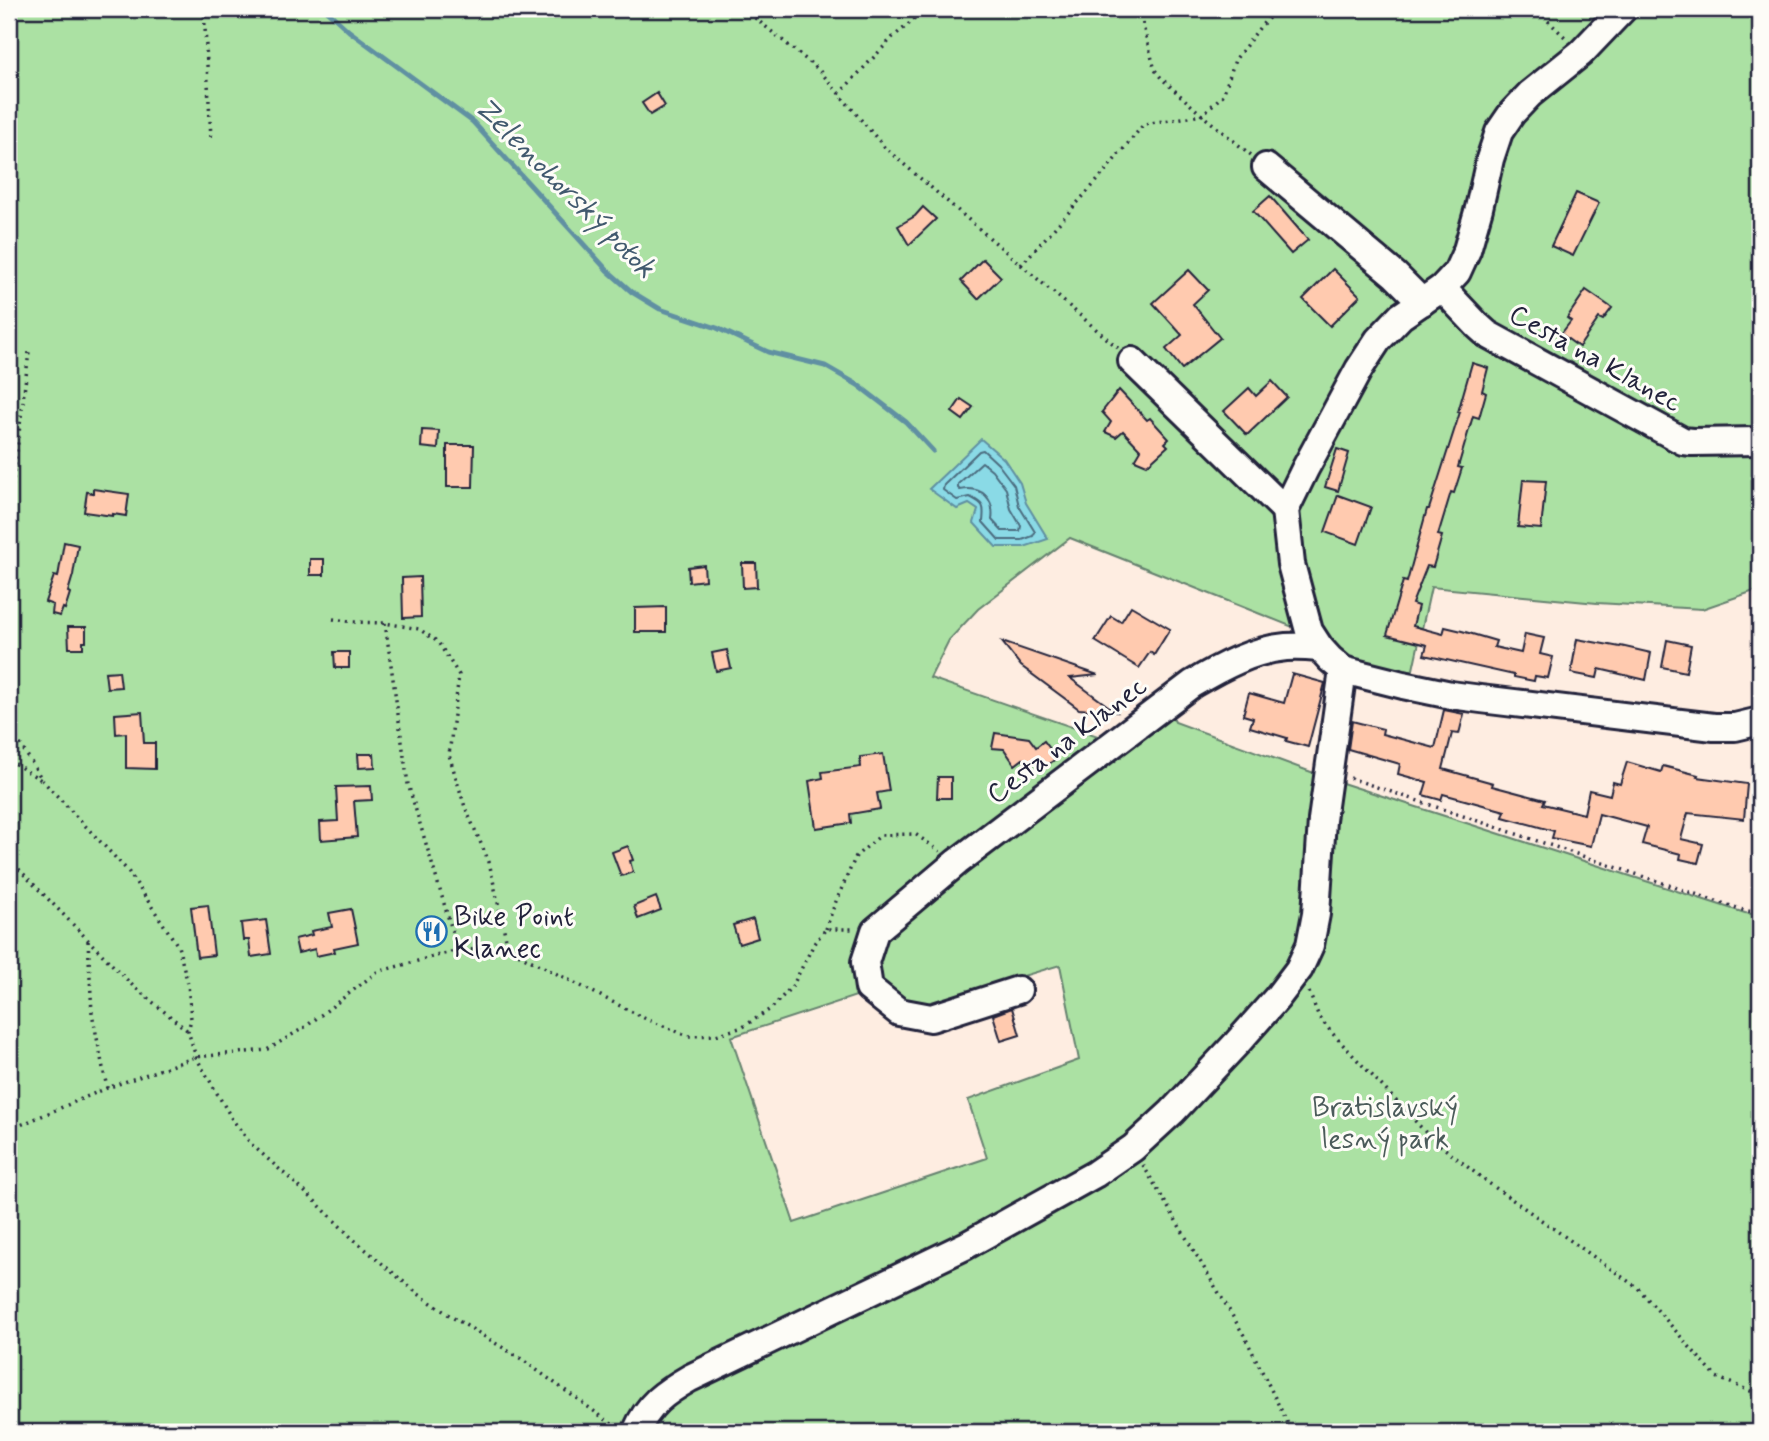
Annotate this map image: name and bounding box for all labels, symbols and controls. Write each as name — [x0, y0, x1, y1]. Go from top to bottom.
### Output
water label: Zelenohorský potok — [466, 89, 664, 287]
street label: Cesta na Klanec — [1502, 297, 1688, 422]
street label: Cesta na Klanec — [980, 668, 1155, 813]
place label: Bike Point Klanec — [454, 899, 574, 968]
restaurant icon: Bike Point Klanec — [414, 914, 448, 948]
park label: Bratislavský lesný park — [1312, 1090, 1458, 1159]

